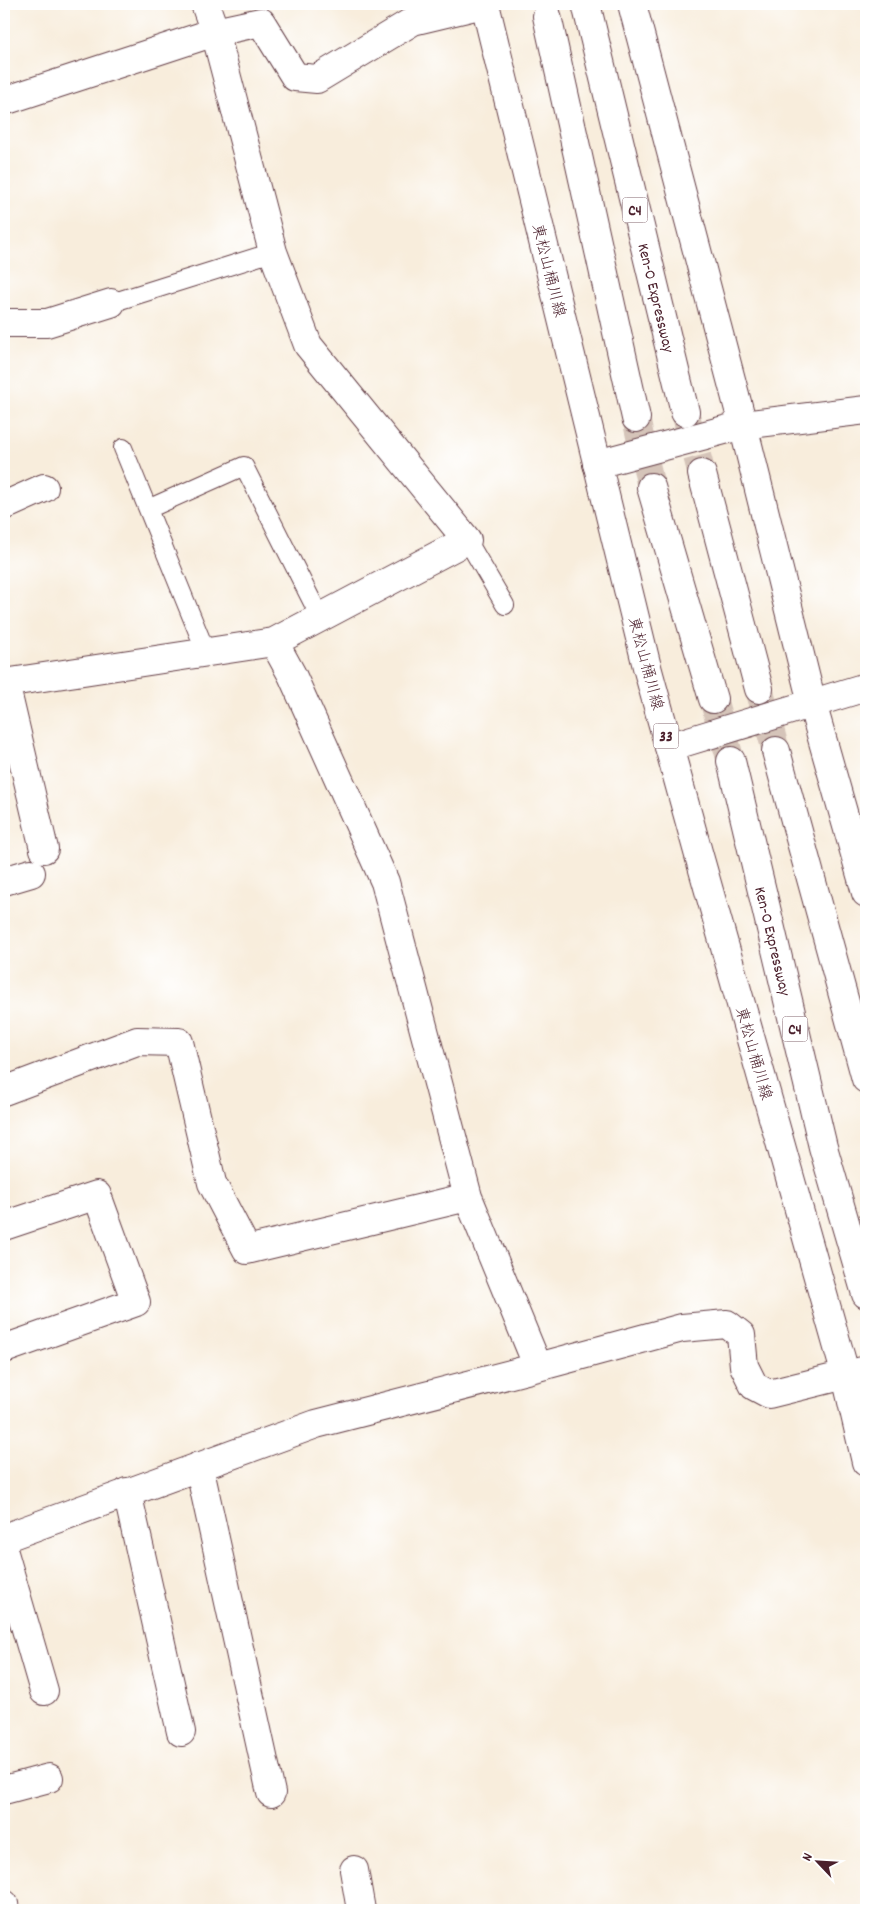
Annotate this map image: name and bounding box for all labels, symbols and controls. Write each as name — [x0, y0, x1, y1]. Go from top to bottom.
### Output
road number: C4 — [622, 198, 648, 222]
street label: 東松山桶川線 — [525, 221, 570, 320]
street label: Ken-O Expressway — [630, 241, 679, 356]
street label: 東松山桶川線 — [621, 614, 668, 713]
road number: 33 — [654, 724, 678, 748]
street label: Ken-O Expressway — [747, 885, 796, 999]
street label: 東松山桶川線 — [728, 1004, 777, 1103]
road number: C4 — [782, 1016, 808, 1042]
north arrow — [792, 1836, 842, 1886]
text: N — [798, 1850, 819, 1865]

